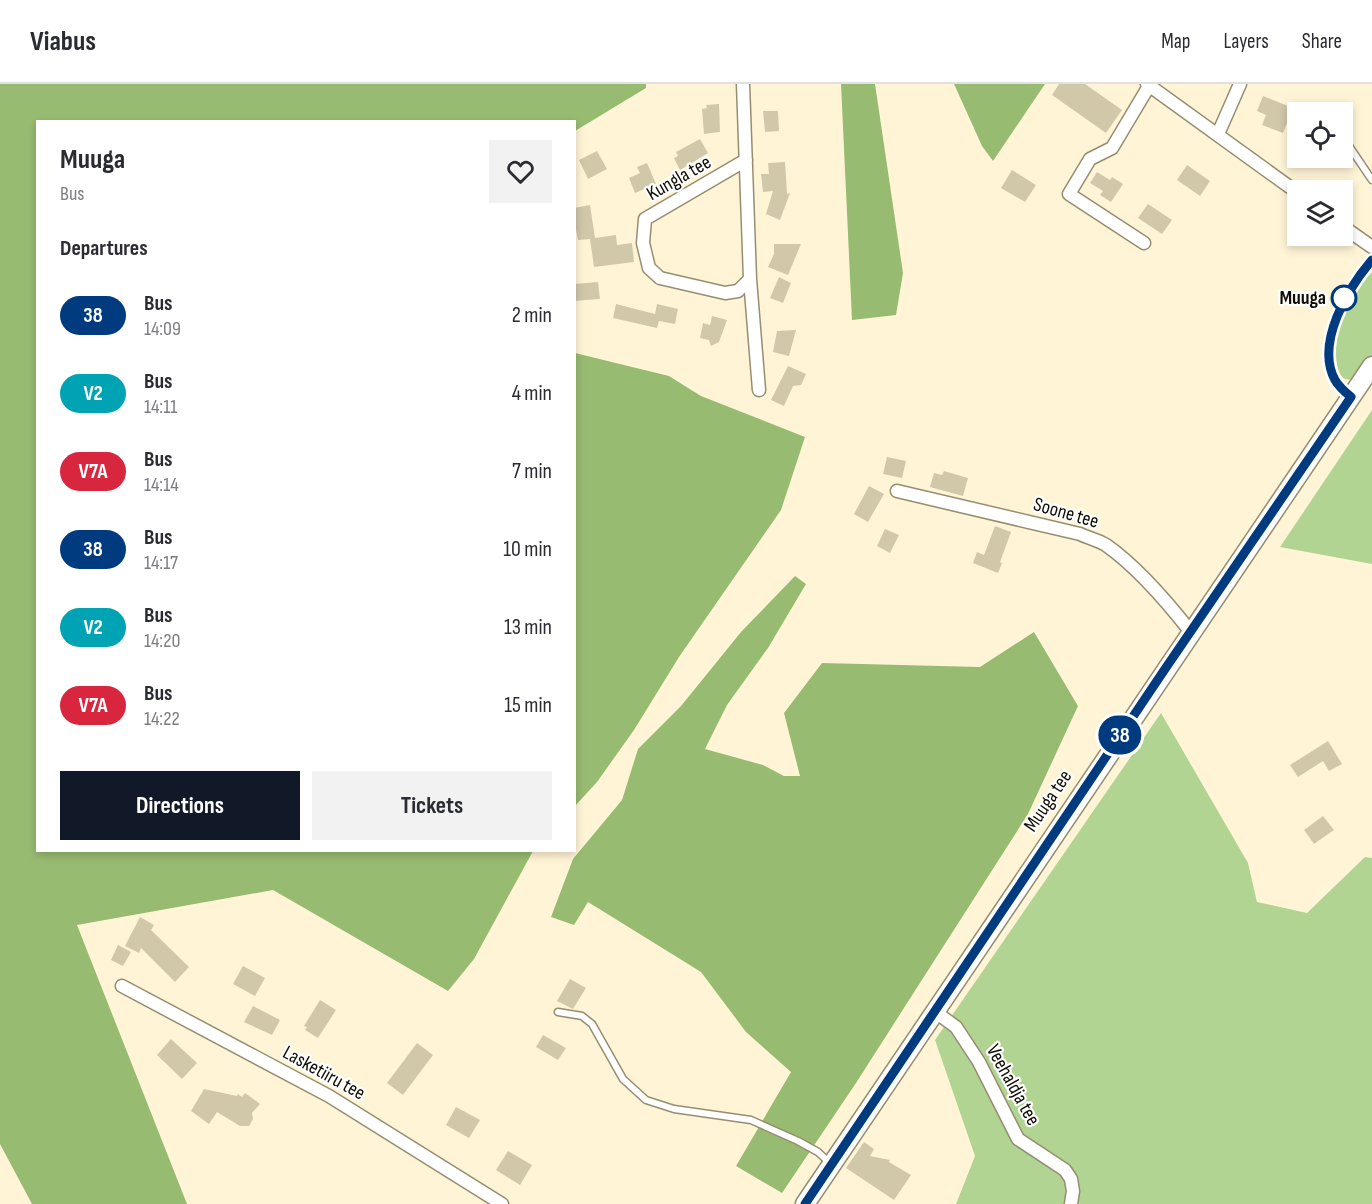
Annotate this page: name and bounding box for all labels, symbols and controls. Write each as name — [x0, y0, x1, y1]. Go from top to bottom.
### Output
text: Viabus — [30, 25, 96, 58]
text: Map — [1161, 29, 1190, 54]
text: Layers — [1223, 29, 1269, 54]
text: Share — [1302, 29, 1342, 54]
map controls — [1287, 102, 1353, 246]
button: locate — [1287, 102, 1353, 168]
button: heart — [489, 140, 552, 203]
text: Muuga — [60, 143, 125, 176]
street label: Kungla tee — [643, 150, 715, 206]
button: layers — [1287, 180, 1353, 246]
text: Bus — [60, 182, 84, 206]
text: Departures — [60, 235, 148, 262]
marker: Muuga — [1331, 285, 1357, 311]
place label: Muuga — [1279, 286, 1326, 310]
text: Bus — [144, 290, 173, 317]
text: 2 min — [512, 302, 552, 329]
text: 38 — [83, 303, 103, 328]
text: 14:09 — [144, 317, 181, 341]
text: Bus — [144, 368, 173, 395]
text: 4 min — [512, 380, 552, 407]
text: V2 — [83, 381, 103, 406]
text: 14:11 — [144, 395, 177, 419]
text: Bus — [144, 446, 173, 473]
text: 7 min — [512, 458, 552, 485]
text: V7A — [78, 459, 108, 484]
text: 14:14 — [144, 473, 179, 497]
street label: Soone tee — [1031, 492, 1101, 534]
text: Bus — [144, 524, 173, 551]
text: 10 min — [503, 536, 552, 563]
text: 38 — [83, 537, 103, 562]
text: 14:17 — [144, 551, 178, 575]
text: Bus — [144, 602, 173, 629]
text: 13 min — [504, 614, 552, 641]
text: V2 — [83, 615, 103, 640]
text: 14:20 — [144, 629, 180, 653]
text: Bus — [144, 680, 173, 707]
text: 15 min — [504, 692, 552, 719]
text: V7A — [78, 693, 108, 718]
text: 14:22 — [144, 707, 180, 731]
line badge: 38 — [1093, 716, 1147, 754]
text: 38 — [1110, 723, 1130, 748]
street label: Muuga tee — [1019, 766, 1077, 836]
button: Directions — [60, 771, 300, 840]
button: Tickets — [312, 771, 552, 840]
street label: Veehaldja tee — [981, 1040, 1045, 1130]
street label: Lasketiiru tee — [279, 1041, 369, 1105]

